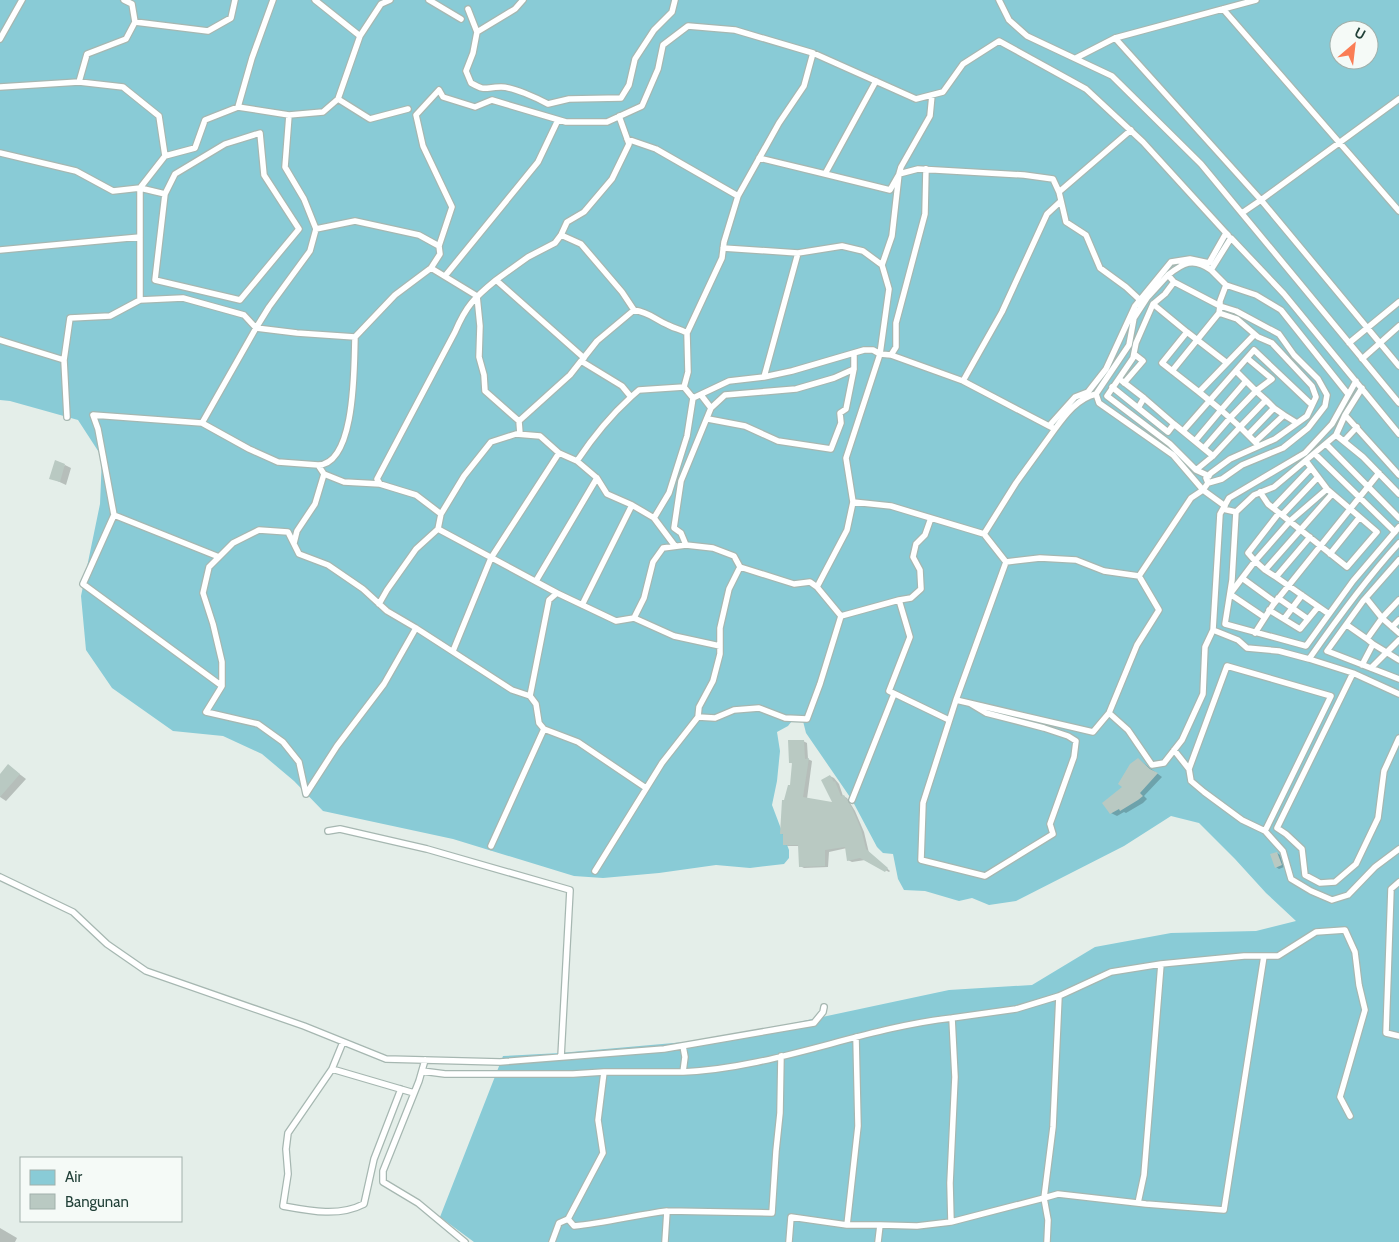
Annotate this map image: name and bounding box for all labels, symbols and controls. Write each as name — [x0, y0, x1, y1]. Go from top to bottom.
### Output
north arrow — [1329, 20, 1379, 70]
text: U — [1351, 23, 1369, 44]
legend — [20, 1157, 182, 1222]
text: Air — [65, 1168, 82, 1186]
text: Bangunan — [65, 1193, 129, 1211]

